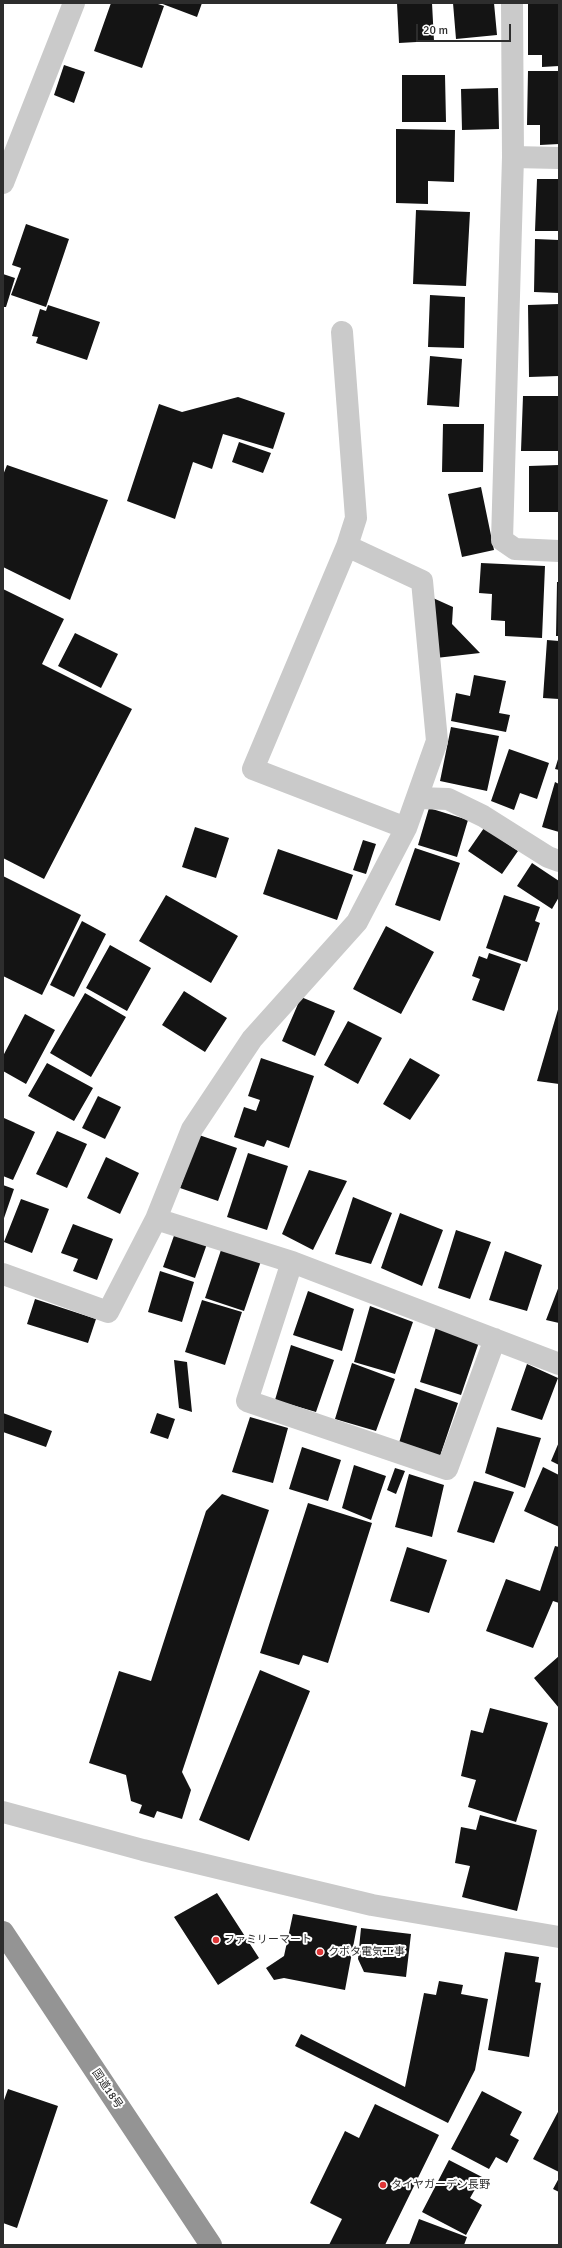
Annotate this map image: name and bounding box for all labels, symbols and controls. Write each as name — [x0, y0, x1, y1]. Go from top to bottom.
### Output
scale bar — [418, 16, 513, 42]
text: 20 m — [423, 23, 448, 38]
place label: ファミリーマート — [224, 1933, 312, 1947]
marker: ファミリーマート — [211, 1935, 221, 1945]
place label: クボタ電気工事 — [328, 1945, 405, 1959]
marker: クボタ電気工事 — [315, 1947, 325, 1957]
street label: 国道18号 — [89, 2067, 125, 2111]
place label: タイヤガーデン長野 — [391, 2178, 490, 2192]
marker: タイヤガーデン長野 — [378, 2180, 388, 2190]

